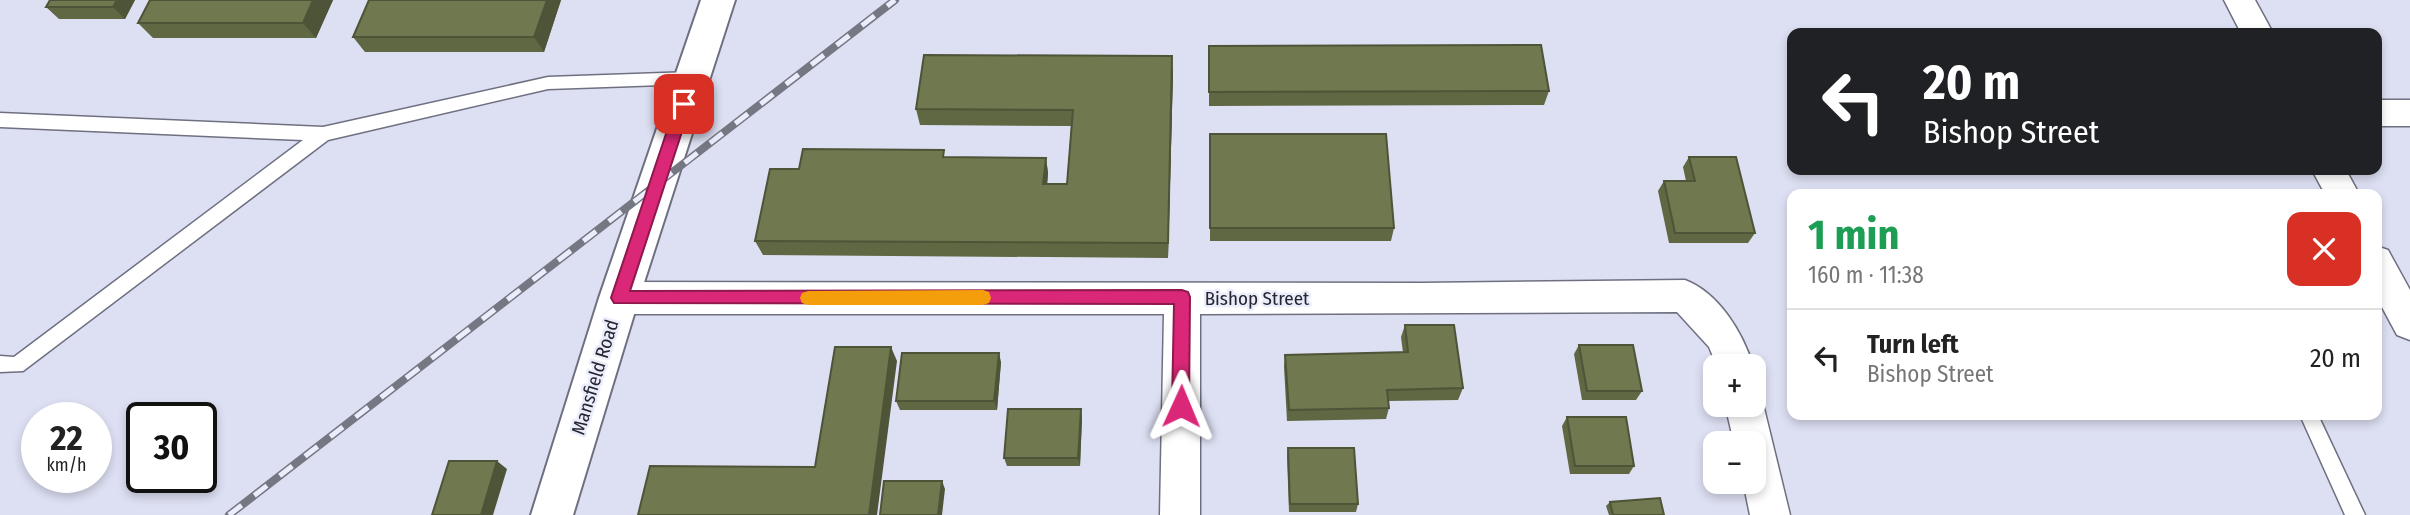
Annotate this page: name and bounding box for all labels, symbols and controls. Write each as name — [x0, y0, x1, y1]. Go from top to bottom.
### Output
text: 20 m — [1923, 53, 2020, 112]
icon: left — [1808, 56, 1899, 147]
pin — [654, 74, 714, 134]
icon: arrive — [665, 85, 703, 123]
text: Bishop Street — [1923, 113, 2099, 151]
text: 1 min — [1808, 210, 1899, 260]
button: close — [2287, 212, 2361, 286]
text: 160 m · 11:38 — [1808, 261, 1924, 289]
street label: Bishop Street — [1205, 287, 1310, 310]
street label: Mansfield Road — [567, 317, 623, 437]
text: Turn left — [1867, 329, 1959, 360]
icon: left — [1808, 339, 1846, 377]
text: 20 m — [2310, 343, 2361, 374]
map controls — [1703, 354, 1766, 494]
button: + — [1703, 354, 1766, 417]
text: Bishop Street — [1867, 360, 1994, 388]
position arrow — [1144, 369, 1218, 443]
speed limit sign: 30 — [126, 402, 217, 493]
text: 22 — [50, 417, 83, 459]
button: − — [1703, 431, 1766, 494]
text: km/h — [46, 454, 87, 476]

